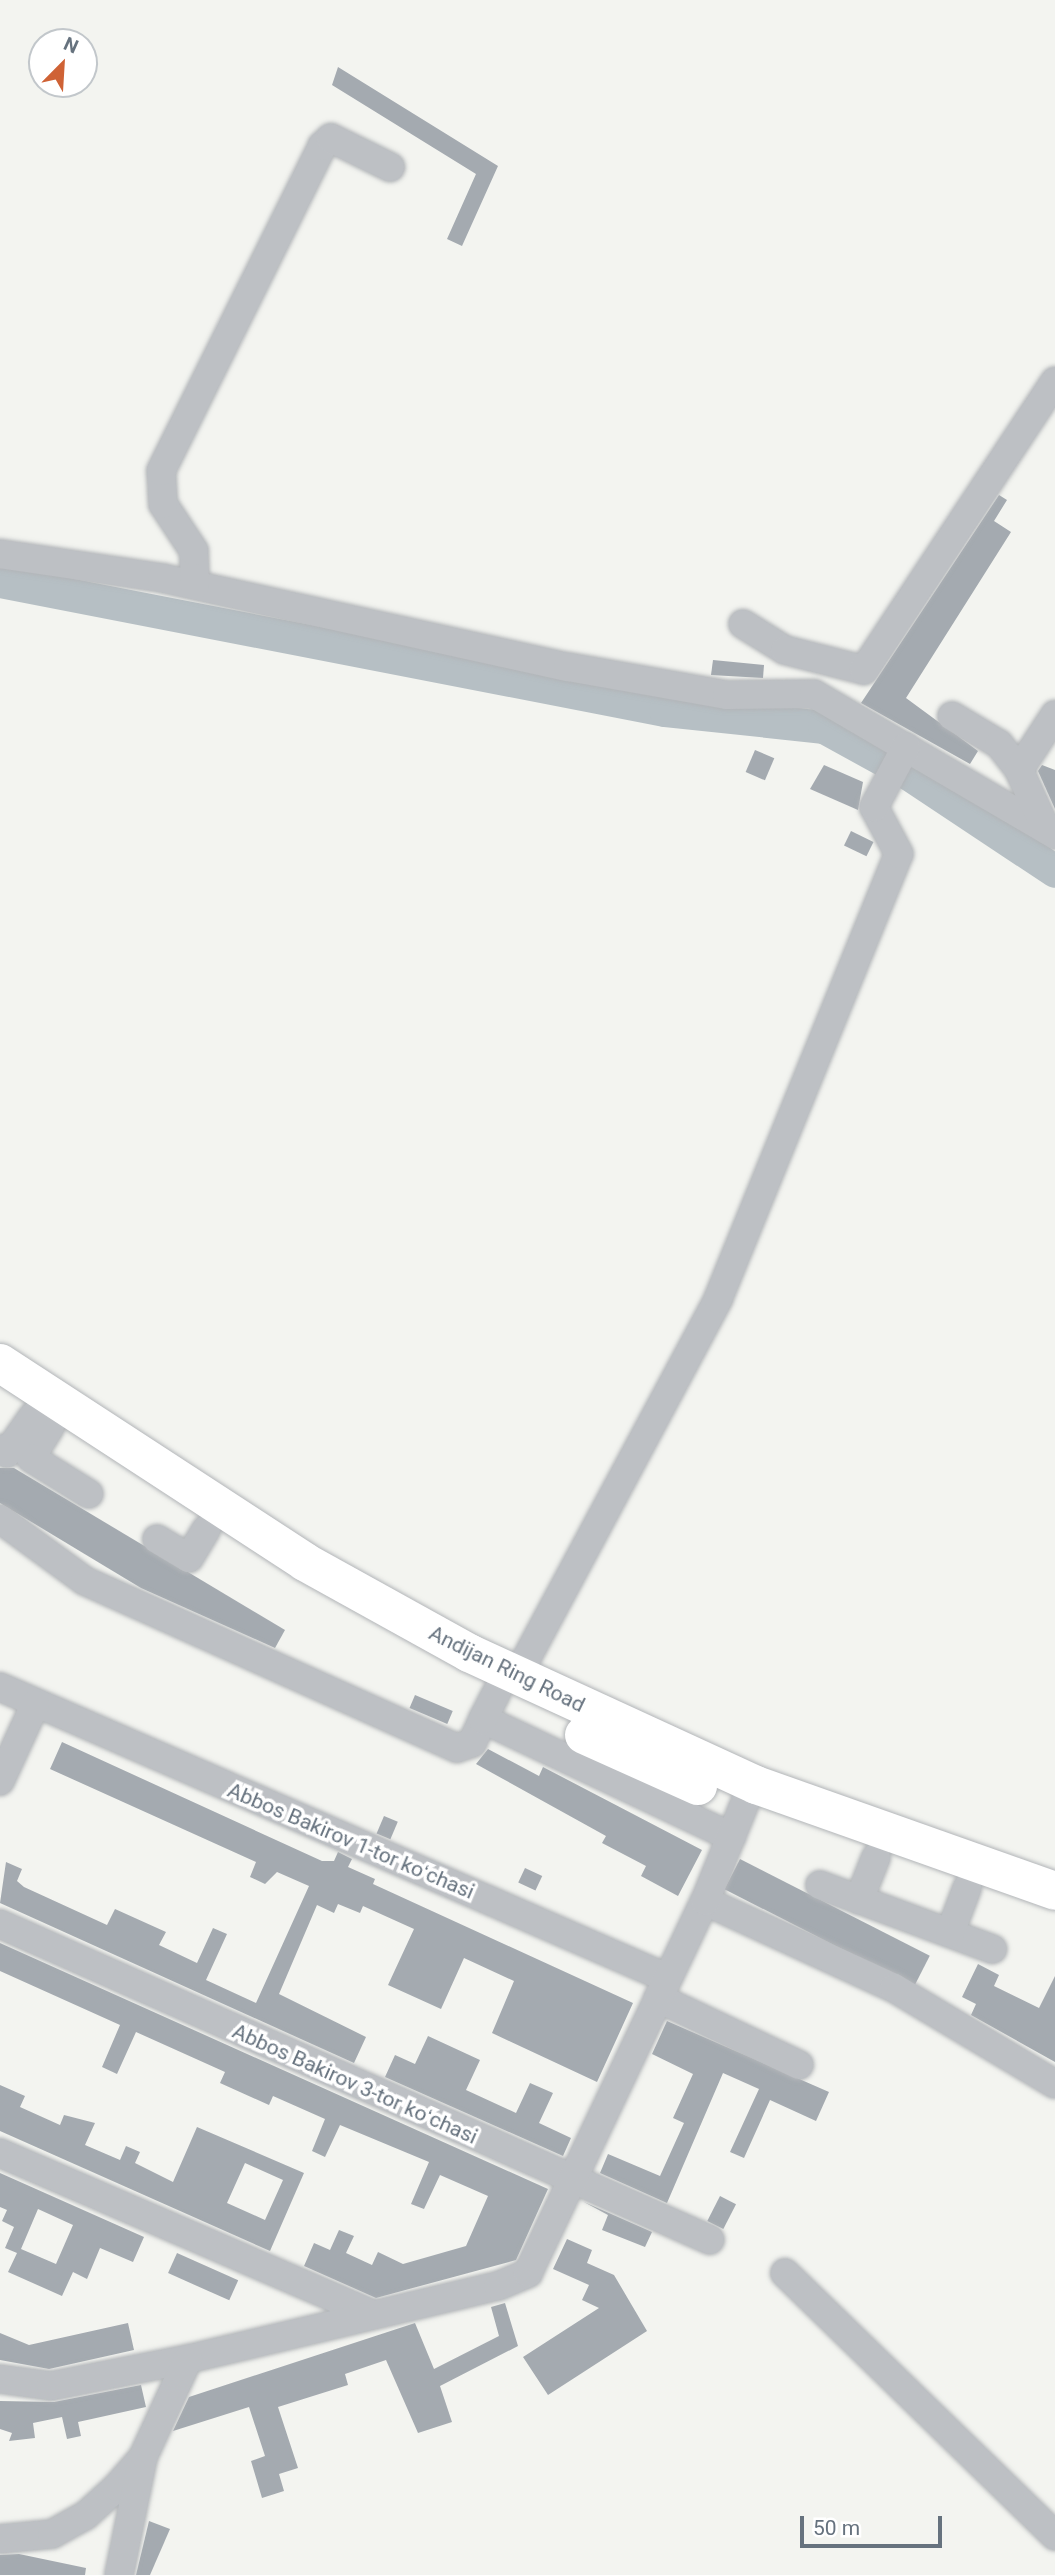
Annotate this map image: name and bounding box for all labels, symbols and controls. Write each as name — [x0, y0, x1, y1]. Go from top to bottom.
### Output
north arrow — [28, 28, 98, 98]
text: N — [60, 32, 82, 58]
street label: Andijan Ring Road — [425, 1620, 589, 1718]
street label: Abbos Bakirov 1-tor koʻchasi — [224, 1778, 478, 1904]
street label: Abbos Bakirov 3-tor koʻchasi — [229, 2019, 481, 2149]
scale bar — [803, 2502, 945, 2546]
text: 50 m — [813, 2516, 860, 2540]

